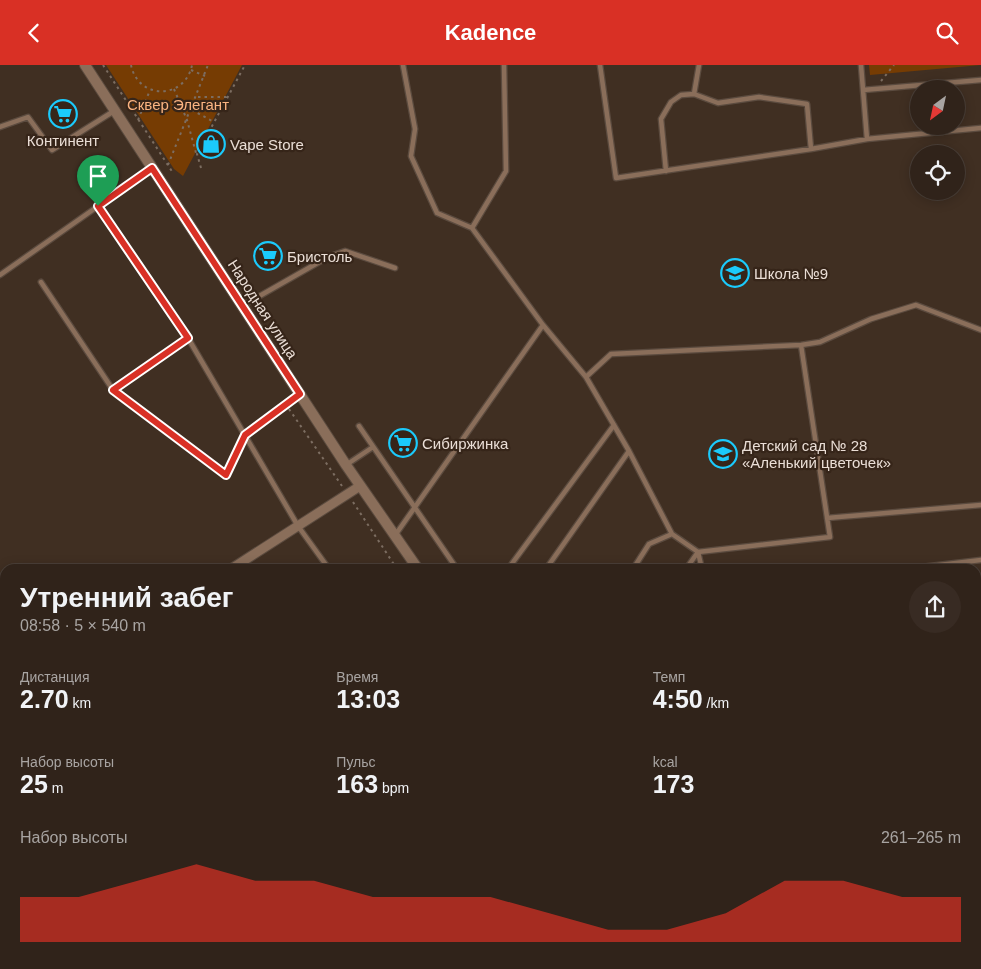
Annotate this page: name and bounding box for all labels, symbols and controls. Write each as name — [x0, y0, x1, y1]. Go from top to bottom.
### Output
icon: back — [20, 19, 48, 47]
icon: search — [933, 19, 961, 47]
text: Kadence — [445, 20, 536, 45]
north arrow — [910, 80, 965, 135]
map controls — [910, 80, 965, 200]
park label: Сквер Элегант — [127, 96, 229, 113]
supermarket icon: Континент — [48, 99, 78, 129]
shop icon: Vape Store — [196, 129, 226, 159]
place label: Континент — [27, 132, 99, 149]
place label: Vape Store — [230, 136, 304, 153]
button: locate — [910, 145, 965, 200]
pin — [77, 155, 119, 206]
icon: arrive — [84, 162, 112, 190]
supermarket icon: Бристоль — [253, 241, 283, 271]
place label: Бристоль — [287, 248, 353, 265]
street label: Народная улица — [225, 256, 302, 362]
school or university icon: Школа №9 — [720, 258, 750, 288]
place label: Школа №9 — [754, 265, 828, 282]
supermarket icon: Сибиржинка — [388, 428, 418, 458]
place label: Сибиржинка — [422, 435, 509, 452]
place label: Детский сад № 28 «Аленький цветочек» — [742, 437, 891, 471]
school or university icon: Детский сад № 28 «Аленький цветочек» — [708, 439, 738, 469]
button: share — [909, 581, 961, 633]
text: Утренний забег — [20, 582, 234, 613]
text: 08:58 · 5 × 540 m — [20, 617, 146, 634]
text: Дистанция — [20, 669, 90, 685]
text: Время — [336, 669, 378, 685]
text: Темп — [653, 669, 685, 685]
text: 2.70 — [20, 685, 69, 713]
text: 13:03 — [336, 685, 400, 713]
text: 4:50 — [653, 685, 703, 713]
text: km — [69, 695, 91, 711]
text: /km — [703, 695, 729, 711]
text: Набор высоты — [20, 754, 114, 770]
text: Пульс — [336, 754, 376, 770]
text: kcal — [653, 754, 678, 770]
text: 25 — [20, 770, 48, 798]
text: 163 — [336, 770, 378, 798]
text: 173 — [653, 770, 694, 798]
text: m — [48, 780, 63, 796]
text: bpm — [378, 780, 409, 796]
text: Набор высоты — [20, 829, 127, 846]
text: 261–265 m — [881, 829, 961, 846]

